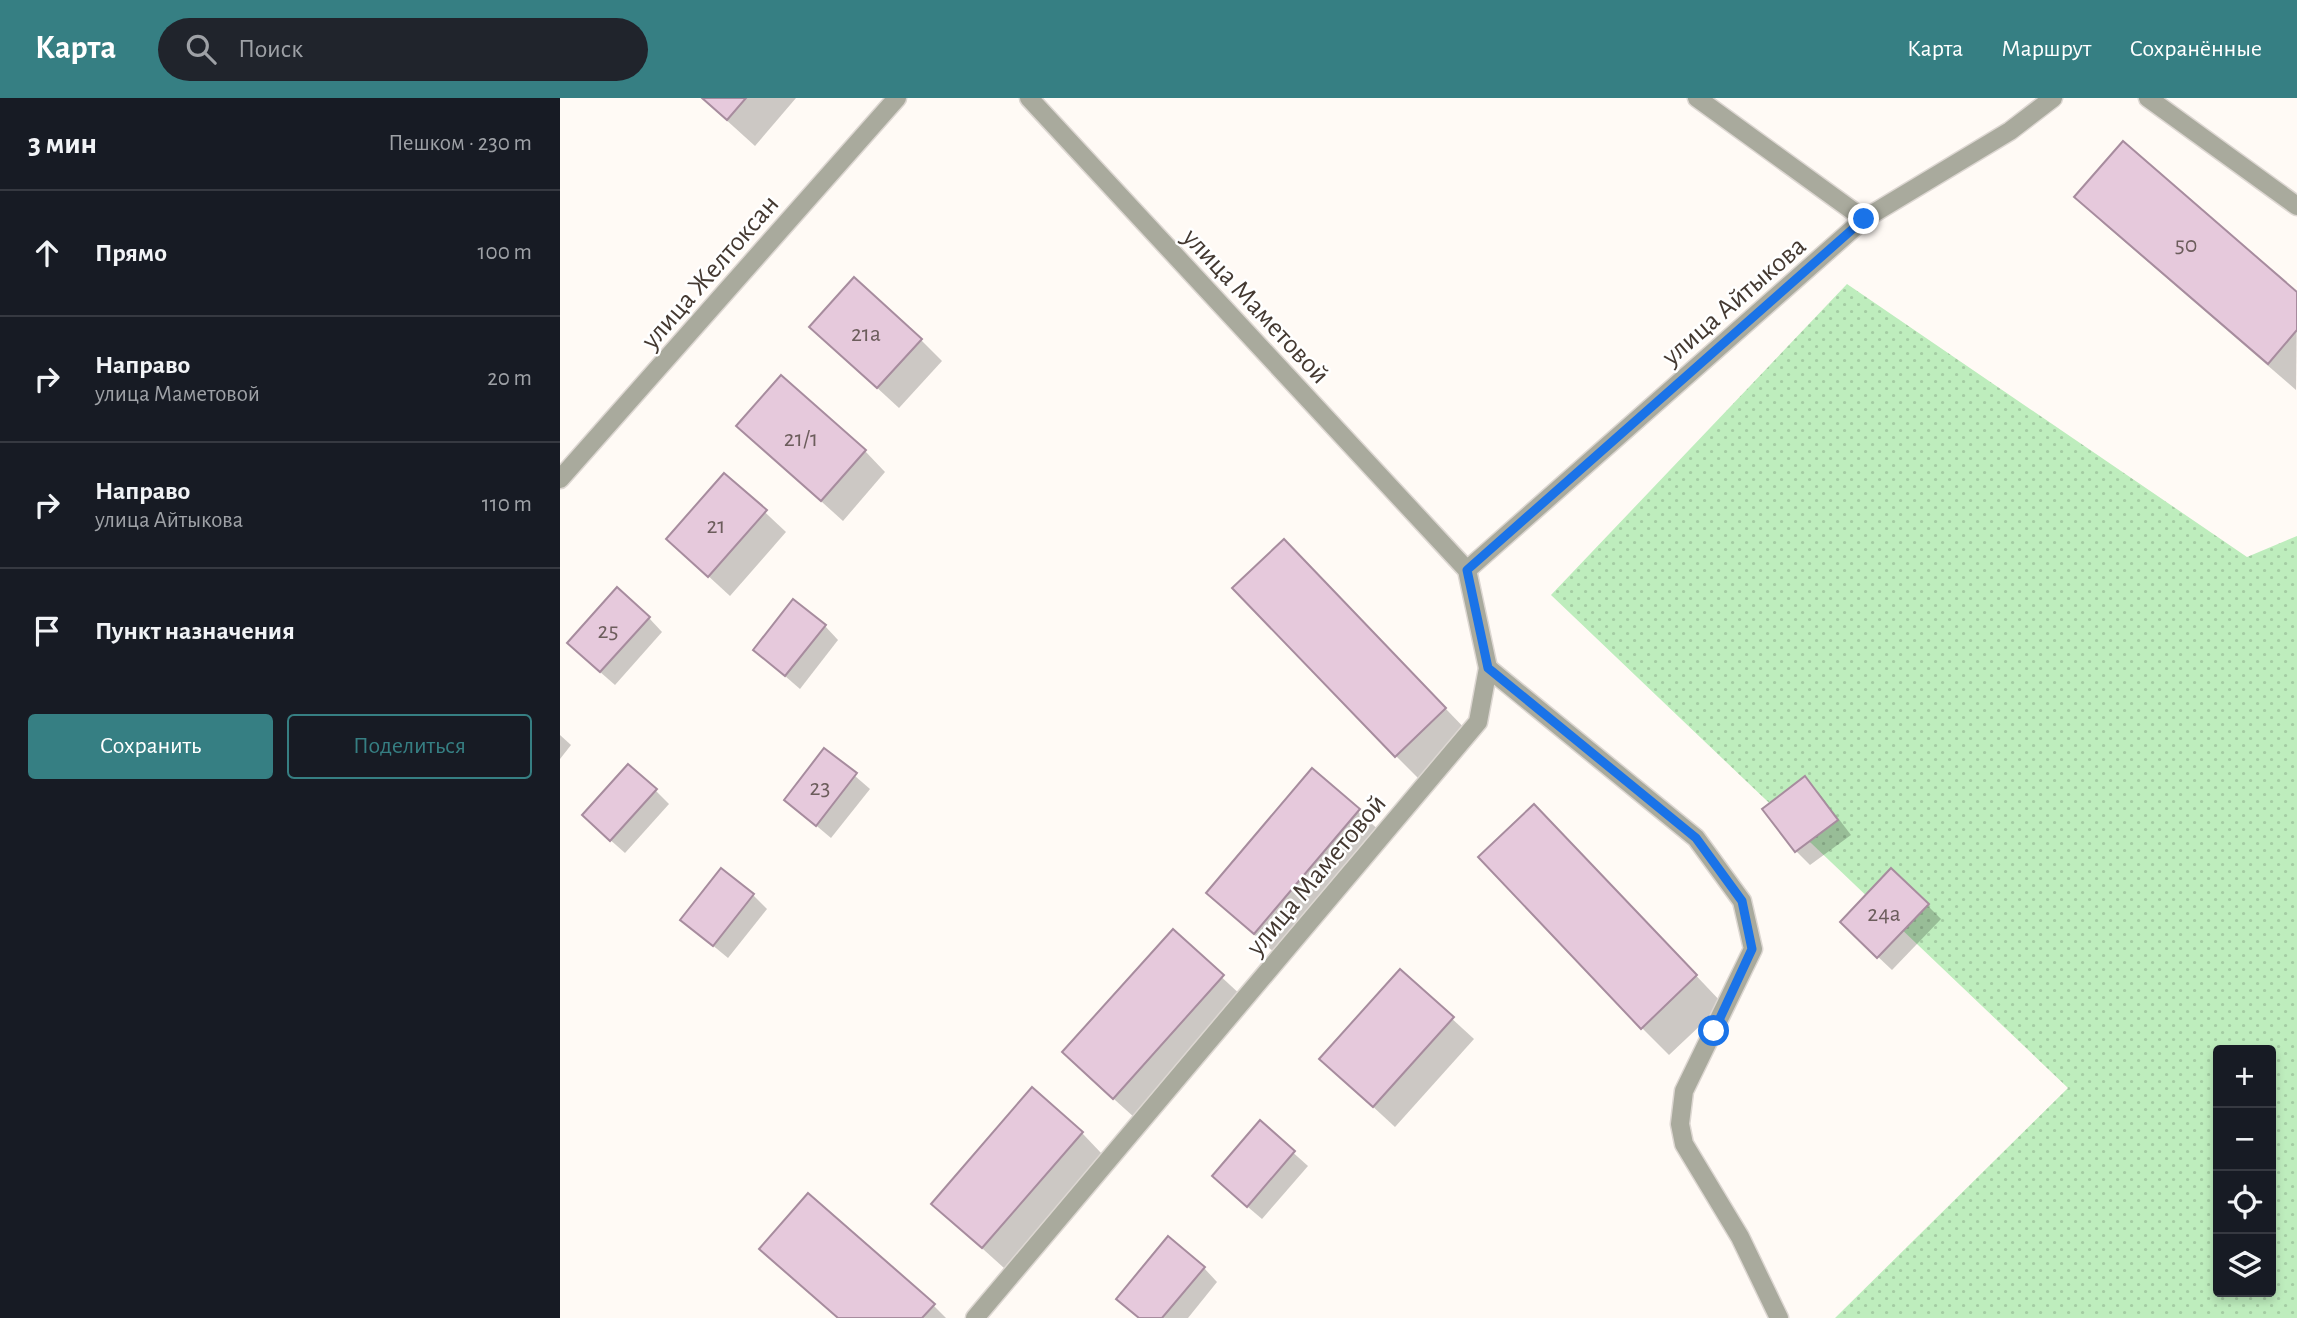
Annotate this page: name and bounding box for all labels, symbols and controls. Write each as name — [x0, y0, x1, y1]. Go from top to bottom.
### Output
search box — [158, 18, 648, 81]
icon: search — [182, 30, 220, 68]
text: Карта — [35, 32, 116, 65]
text: Поиск — [238, 36, 303, 62]
text: Карта — [1907, 37, 1963, 61]
text: Маршрут — [2001, 37, 2091, 61]
text: Сохранённые — [2129, 37, 2262, 61]
text: 3 мин — [28, 129, 97, 159]
text: Пешком · 230 m — [388, 132, 532, 155]
street label: улица Желтоксан — [636, 190, 785, 355]
route end — [1848, 203, 1879, 234]
street label: улица Маметовой — [1176, 223, 1334, 389]
street label: улица Айтыкова — [1656, 232, 1812, 372]
house number: 50 — [2175, 233, 2197, 257]
icon: ahead — [28, 234, 66, 272]
text: Прямо — [95, 240, 167, 266]
text: 100 m — [478, 241, 532, 264]
house number: 21а — [851, 322, 881, 346]
text: Направо — [95, 352, 190, 378]
icon: right — [28, 360, 66, 398]
text: 20 m — [487, 367, 532, 390]
text: улица Маметовой — [95, 383, 260, 406]
house number: 21/1 — [784, 427, 818, 451]
text: Направо — [95, 478, 190, 504]
icon: right — [28, 486, 66, 524]
text: 110 m — [482, 493, 532, 516]
text: улица Айтыкова — [95, 509, 243, 532]
house number: 21 — [706, 514, 726, 538]
icon: arrive — [28, 612, 66, 650]
text: Пункт назначения — [95, 618, 295, 644]
house number: 25 — [598, 619, 618, 643]
button: Сохранить — [28, 714, 273, 779]
button: Поделиться — [287, 714, 532, 779]
house number: 23 — [810, 776, 830, 800]
street label: улица Маметовой — [1241, 789, 1392, 962]
house number: 24а — [1867, 902, 1901, 926]
route start — [1698, 1015, 1729, 1046]
map controls — [2213, 1045, 2276, 1297]
button: + — [2213, 1045, 2276, 1108]
button: − — [2213, 1108, 2276, 1171]
button: locate — [2213, 1171, 2276, 1234]
button: layers — [2213, 1234, 2276, 1297]

